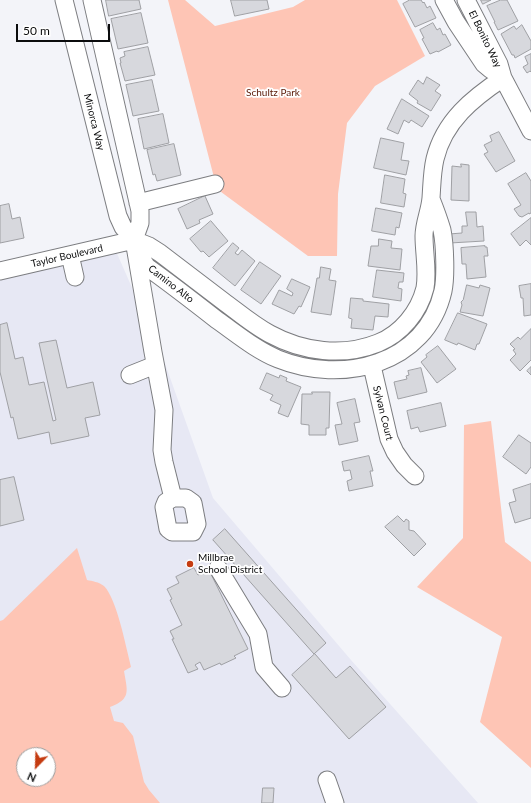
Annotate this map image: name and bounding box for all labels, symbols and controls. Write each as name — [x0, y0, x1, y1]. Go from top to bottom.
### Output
street label: El Bonito Way — [466, 8, 504, 70]
scale bar — [18, 16, 112, 42]
text: 50 m — [23, 23, 50, 38]
park label: Schultz Park — [246, 87, 300, 99]
street label: Minorca Way — [81, 92, 107, 152]
street label: Taylor Boulevard — [30, 242, 104, 270]
street label: Camino Alto — [146, 263, 196, 305]
street label: Sylvan Court — [370, 384, 396, 442]
place label: Millbrae School District — [198, 552, 262, 576]
marker: Millbrae School District — [185, 559, 195, 569]
north arrow — [16, 747, 56, 787]
text: N — [25, 770, 38, 785]

